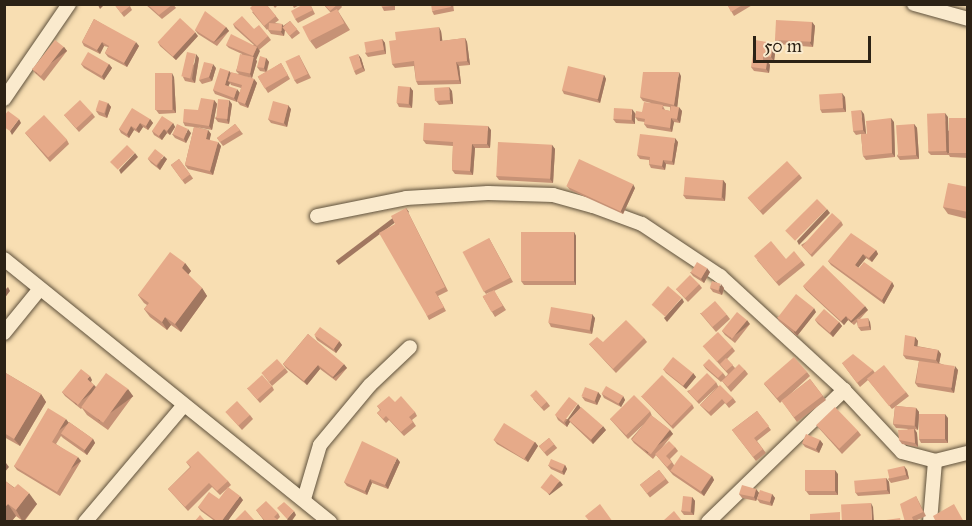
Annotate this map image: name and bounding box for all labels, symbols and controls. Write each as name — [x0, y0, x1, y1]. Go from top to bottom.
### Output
scale bar — [756, 24, 874, 62]
text: 50 m — [764, 35, 802, 57]

